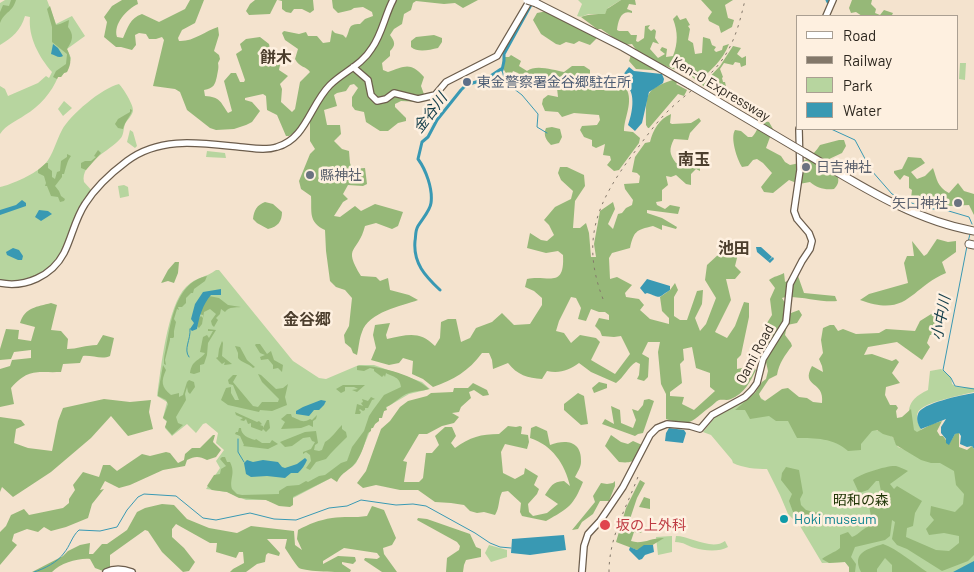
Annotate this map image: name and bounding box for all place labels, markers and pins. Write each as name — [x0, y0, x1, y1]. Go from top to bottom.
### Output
place label: 東金警察署金谷郷駐在所 — [477, 74, 631, 90]
marker: 東金警察署金谷郷駐在所 — [461, 76, 473, 88]
place label: 日吉神社 — [816, 159, 872, 175]
marker: 日吉神社 — [800, 161, 812, 173]
place label: 縣神社 — [320, 167, 362, 183]
marker: 縣神社 — [304, 169, 316, 181]
place label: 矢口神社 — [892, 195, 948, 211]
marker: 矢口神社 — [952, 197, 964, 209]
place label: Hoki museum — [794, 511, 877, 527]
marker: Hoki museum — [778, 513, 790, 525]
place label: 坂の上外科 — [616, 517, 686, 533]
marker: 坂の上外科 — [598, 518, 612, 532]

